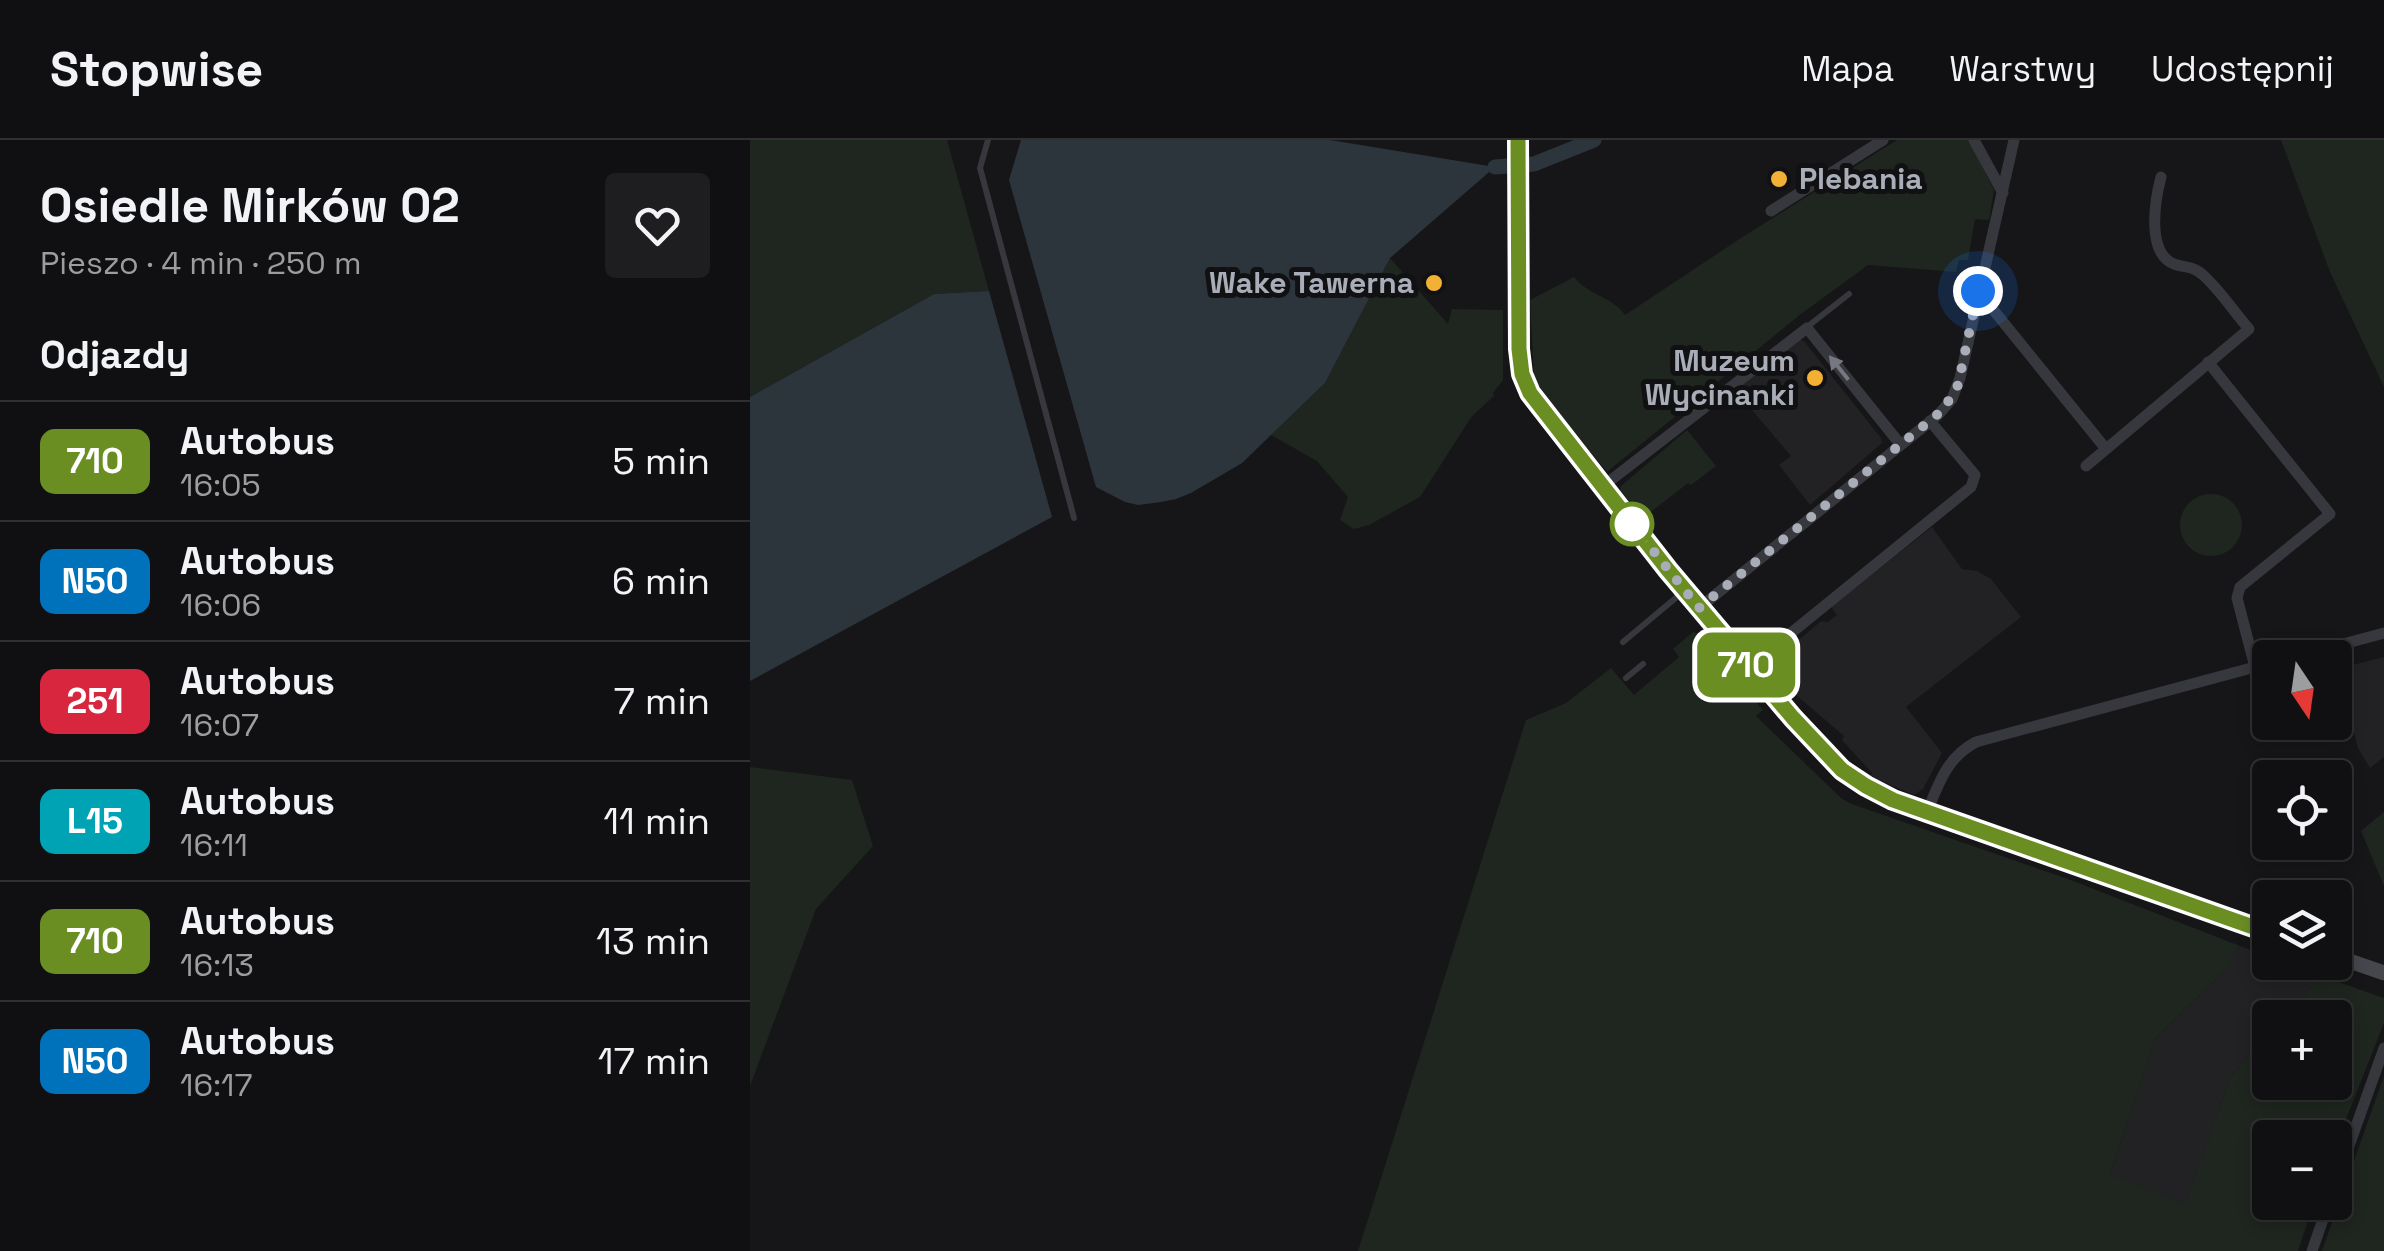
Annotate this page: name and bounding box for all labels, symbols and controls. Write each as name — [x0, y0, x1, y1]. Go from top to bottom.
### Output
text: Stopwise — [50, 39, 263, 100]
text: Mapa — [1801, 47, 1894, 91]
text: Warstwy — [1949, 47, 2096, 91]
text: Udostępnij — [2151, 47, 2334, 91]
place label: Plebania — [1799, 159, 1923, 198]
marker: Plebania — [1768, 168, 1790, 190]
button: heart — [605, 173, 710, 278]
text: Osiedle Mirków 02 — [40, 175, 460, 236]
text: Pieszo · 4 min · 250 m — [40, 243, 362, 283]
place label: Wake Tawerna — [1209, 263, 1414, 302]
your location — [1953, 266, 2003, 316]
marker: Wake Tawerna — [1423, 272, 1445, 294]
text: Odjazdy — [40, 331, 189, 379]
place label: Muzeum Wycinanki — [1645, 341, 1795, 414]
one-way arrow — [1829, 355, 1850, 381]
marker: Muzeum Wycinanki — [1804, 367, 1826, 389]
text: Autobus — [180, 417, 335, 465]
text: 5 min — [612, 437, 710, 485]
text: 710 — [66, 439, 124, 483]
text: 16:05 — [180, 465, 261, 505]
unlabelled marker — [1611, 503, 1653, 545]
text: Autobus — [180, 537, 335, 585]
text: 6 min — [612, 557, 710, 605]
text: N50 — [61, 559, 129, 603]
text: 16:06 — [180, 585, 261, 625]
line badge: 710 — [1688, 632, 1804, 698]
north arrow — [2252, 640, 2352, 740]
map controls — [2252, 640, 2352, 1220]
text: 710 — [1717, 643, 1775, 687]
text: Autobus — [180, 657, 335, 705]
text: 7 min — [614, 677, 710, 725]
text: 251 — [67, 679, 123, 723]
text: 16:07 — [180, 705, 259, 745]
button: locate — [2252, 760, 2352, 860]
text: Autobus — [180, 777, 335, 825]
text: 11 min — [603, 797, 710, 845]
text: L15 — [67, 799, 123, 843]
text: 16:11 — [180, 825, 248, 865]
button: layers — [2252, 880, 2352, 980]
text: Autobus — [180, 897, 335, 945]
text: 13 min — [596, 917, 710, 965]
text: 710 — [66, 919, 124, 963]
text: 16:13 — [180, 945, 254, 985]
button: + — [2252, 1000, 2352, 1100]
text: Autobus — [180, 1017, 335, 1065]
text: 17 min — [598, 1037, 710, 1085]
text: N50 — [61, 1039, 129, 1083]
text: 16:17 — [180, 1065, 252, 1105]
button: − — [2252, 1120, 2352, 1220]

